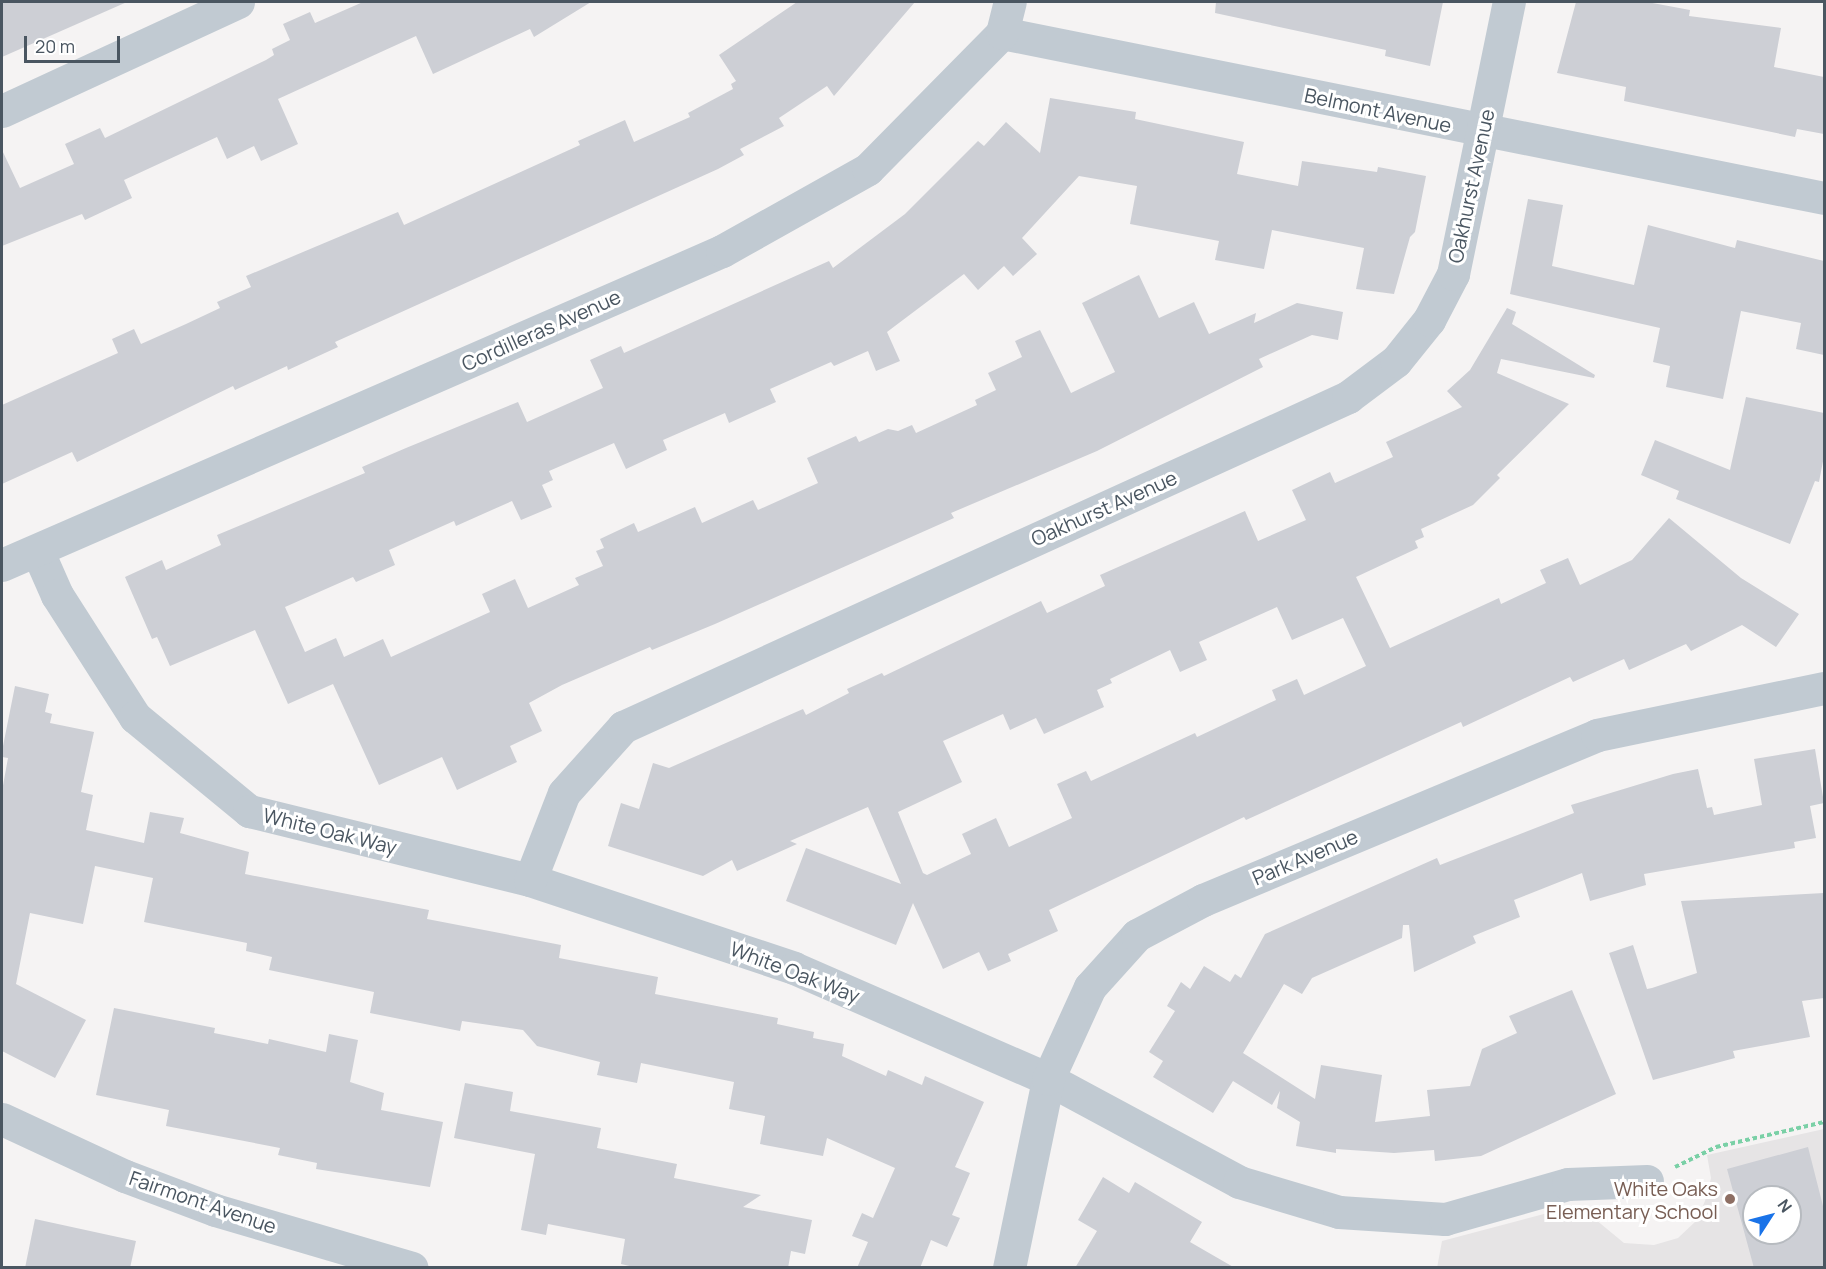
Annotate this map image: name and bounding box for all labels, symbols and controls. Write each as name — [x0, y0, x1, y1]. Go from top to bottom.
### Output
scale bar — [27, 24, 123, 62]
text: 20 m — [35, 34, 75, 58]
street label: Belmont Avenue — [1302, 83, 1454, 137]
street label: Oakhurst Avenue — [1443, 107, 1499, 265]
street label: Cordilleras Avenue — [458, 284, 624, 376]
street label: Oakhurst Avenue — [1027, 465, 1181, 551]
street label: White Oak Way — [261, 803, 399, 859]
street label: Park Avenue — [1249, 824, 1361, 890]
street label: White Oak Way — [727, 936, 863, 1008]
street label: Fairmont Avenue — [126, 1166, 280, 1238]
place label: White Oaks Elementary School — [1546, 1176, 1718, 1223]
north arrow — [1742, 1185, 1802, 1245]
marker: White Oaks Elementary School — [1723, 1192, 1737, 1206]
text: N — [1773, 1194, 1797, 1217]

